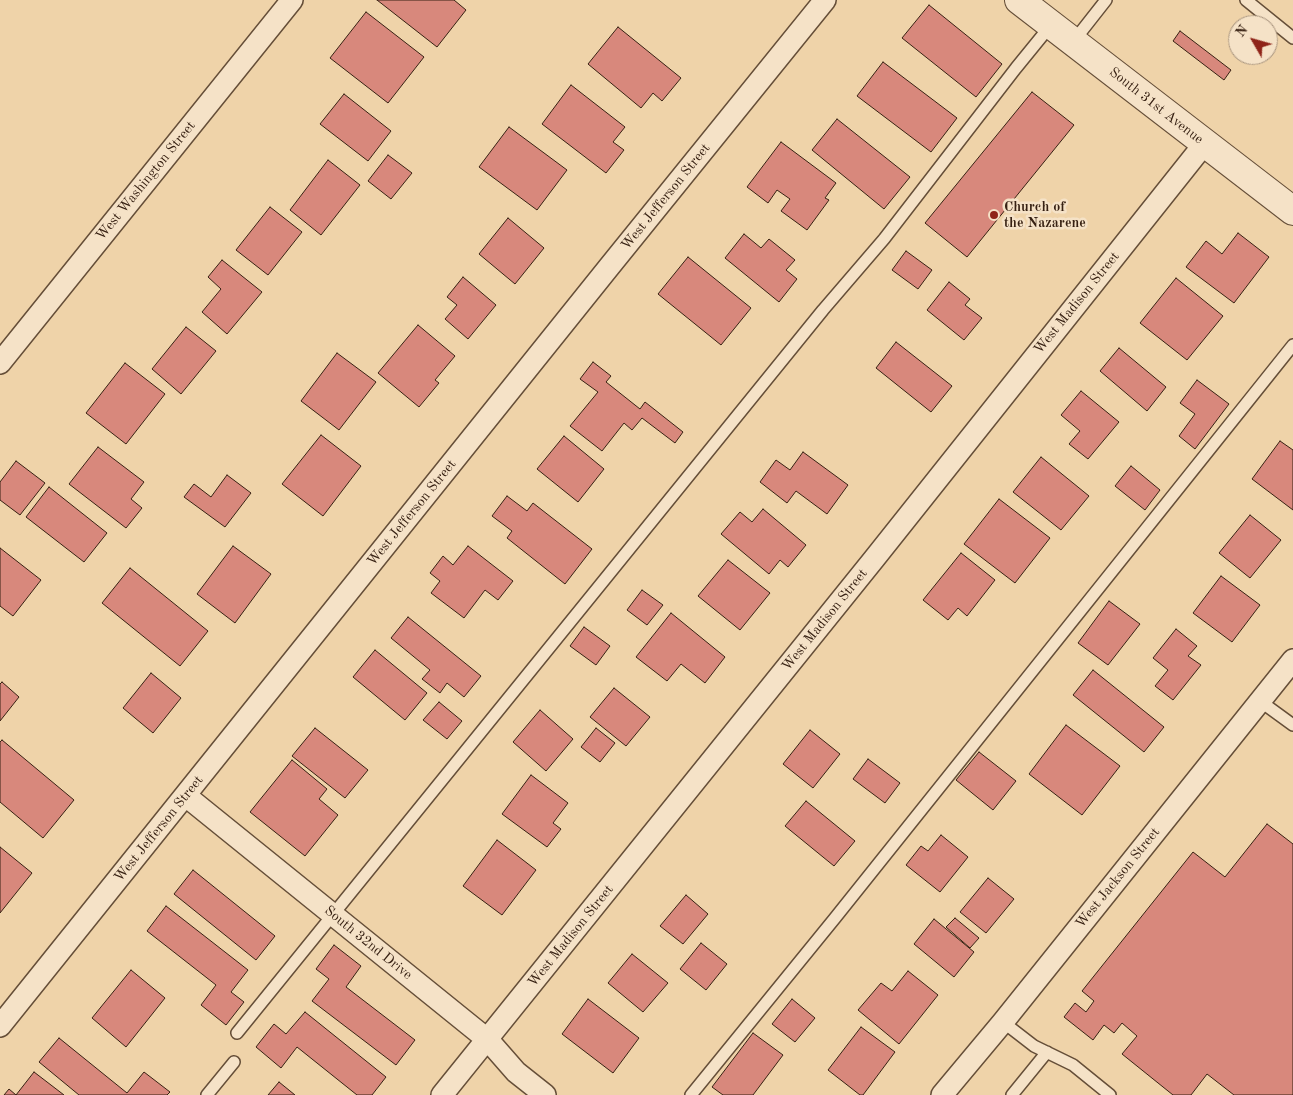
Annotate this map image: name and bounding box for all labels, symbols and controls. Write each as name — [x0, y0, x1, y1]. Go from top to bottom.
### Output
north arrow — [1228, 15, 1278, 65]
text: N — [1233, 23, 1251, 40]
street label: South 31st Avenue — [1105, 64, 1207, 148]
street label: West Washington Street — [93, 118, 199, 244]
street label: West Jefferson Street — [618, 140, 714, 254]
place label: Church of the Nazarene — [1004, 199, 1086, 232]
marker: Church of the Nazarene — [988, 209, 1000, 221]
street label: West Madison Street — [1031, 249, 1123, 357]
street label: West Jefferson Street — [364, 456, 460, 570]
street label: West Madison Street — [779, 566, 871, 674]
street label: West Jefferson Street — [111, 772, 207, 886]
street label: West Jackson Street — [1072, 824, 1164, 932]
street label: West Madison Street — [525, 882, 617, 990]
street label: South 32nd Drive — [321, 902, 415, 984]

